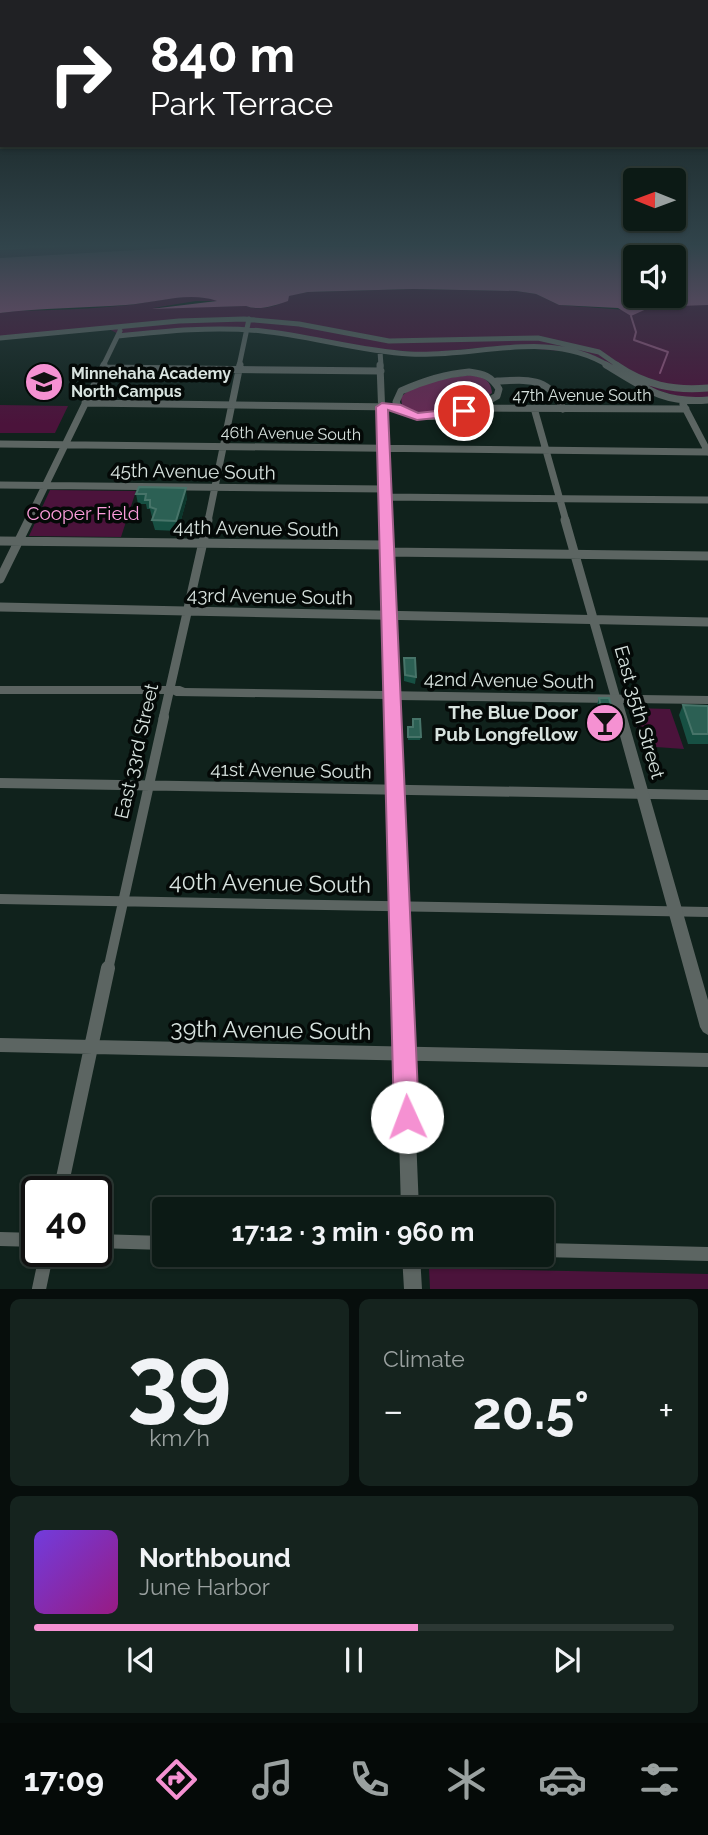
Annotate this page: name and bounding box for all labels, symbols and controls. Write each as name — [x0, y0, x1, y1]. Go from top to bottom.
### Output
text: 840 m — [150, 26, 295, 83]
icon: right — [35, 28, 126, 119]
text: Park Terrace — [150, 85, 333, 122]
north arrow — [623, 168, 686, 231]
map controls — [623, 168, 686, 308]
button: sound — [623, 245, 686, 308]
school or university icon: Minnehaha Academy North Campus — [23, 361, 65, 403]
place label: Minnehaha Academy North Campus — [71, 364, 231, 401]
pin — [434, 381, 494, 441]
street label: 47th Avenue South — [512, 386, 652, 405]
icon: arrive — [445, 392, 483, 430]
street label: 46th Avenue South — [221, 423, 361, 444]
street label: 45th Avenue South — [110, 459, 276, 483]
park label: Cooper Field — [26, 502, 140, 524]
street label: 44th Avenue South — [173, 516, 339, 540]
street label: 43rd Avenue South — [187, 584, 353, 608]
street label: East 35th Street — [610, 643, 670, 782]
street label: 42nd Avenue South — [424, 668, 594, 692]
street label: East 33rd Street — [110, 681, 162, 821]
place label: The Blue Door Pub Longfellow — [434, 701, 579, 745]
bar icon: The Blue Door Pub Longfellow — [584, 702, 626, 744]
street label: 41st Avenue South — [210, 758, 372, 782]
street label: 40th Avenue South — [169, 867, 371, 898]
street label: 39th Avenue South — [170, 1014, 372, 1045]
position arrow — [370, 1080, 444, 1154]
speed limit sign: 40 — [21, 1176, 112, 1267]
text: 17:12 · 3 min · 960 m — [232, 1217, 474, 1247]
text: 39 — [127, 1325, 232, 1432]
text: Climate — [383, 1345, 465, 1372]
text: 20.5° — [473, 1380, 589, 1441]
text: − — [383, 1388, 403, 1433]
text: + — [658, 1388, 674, 1433]
text: km/h — [149, 1424, 210, 1451]
text: Northbound — [139, 1543, 291, 1573]
text: June Harbor — [139, 1573, 270, 1600]
icon: previous — [122, 1641, 160, 1679]
icon: pause — [335, 1641, 373, 1679]
icon: next — [548, 1641, 586, 1679]
icon: directions — [152, 1755, 201, 1804]
icon: music — [248, 1755, 297, 1804]
icon: phone — [345, 1755, 394, 1804]
icon: climate — [442, 1755, 491, 1804]
icon: car — [538, 1755, 587, 1804]
icon: filters — [635, 1755, 684, 1804]
text: 17:09 — [24, 1761, 104, 1798]

